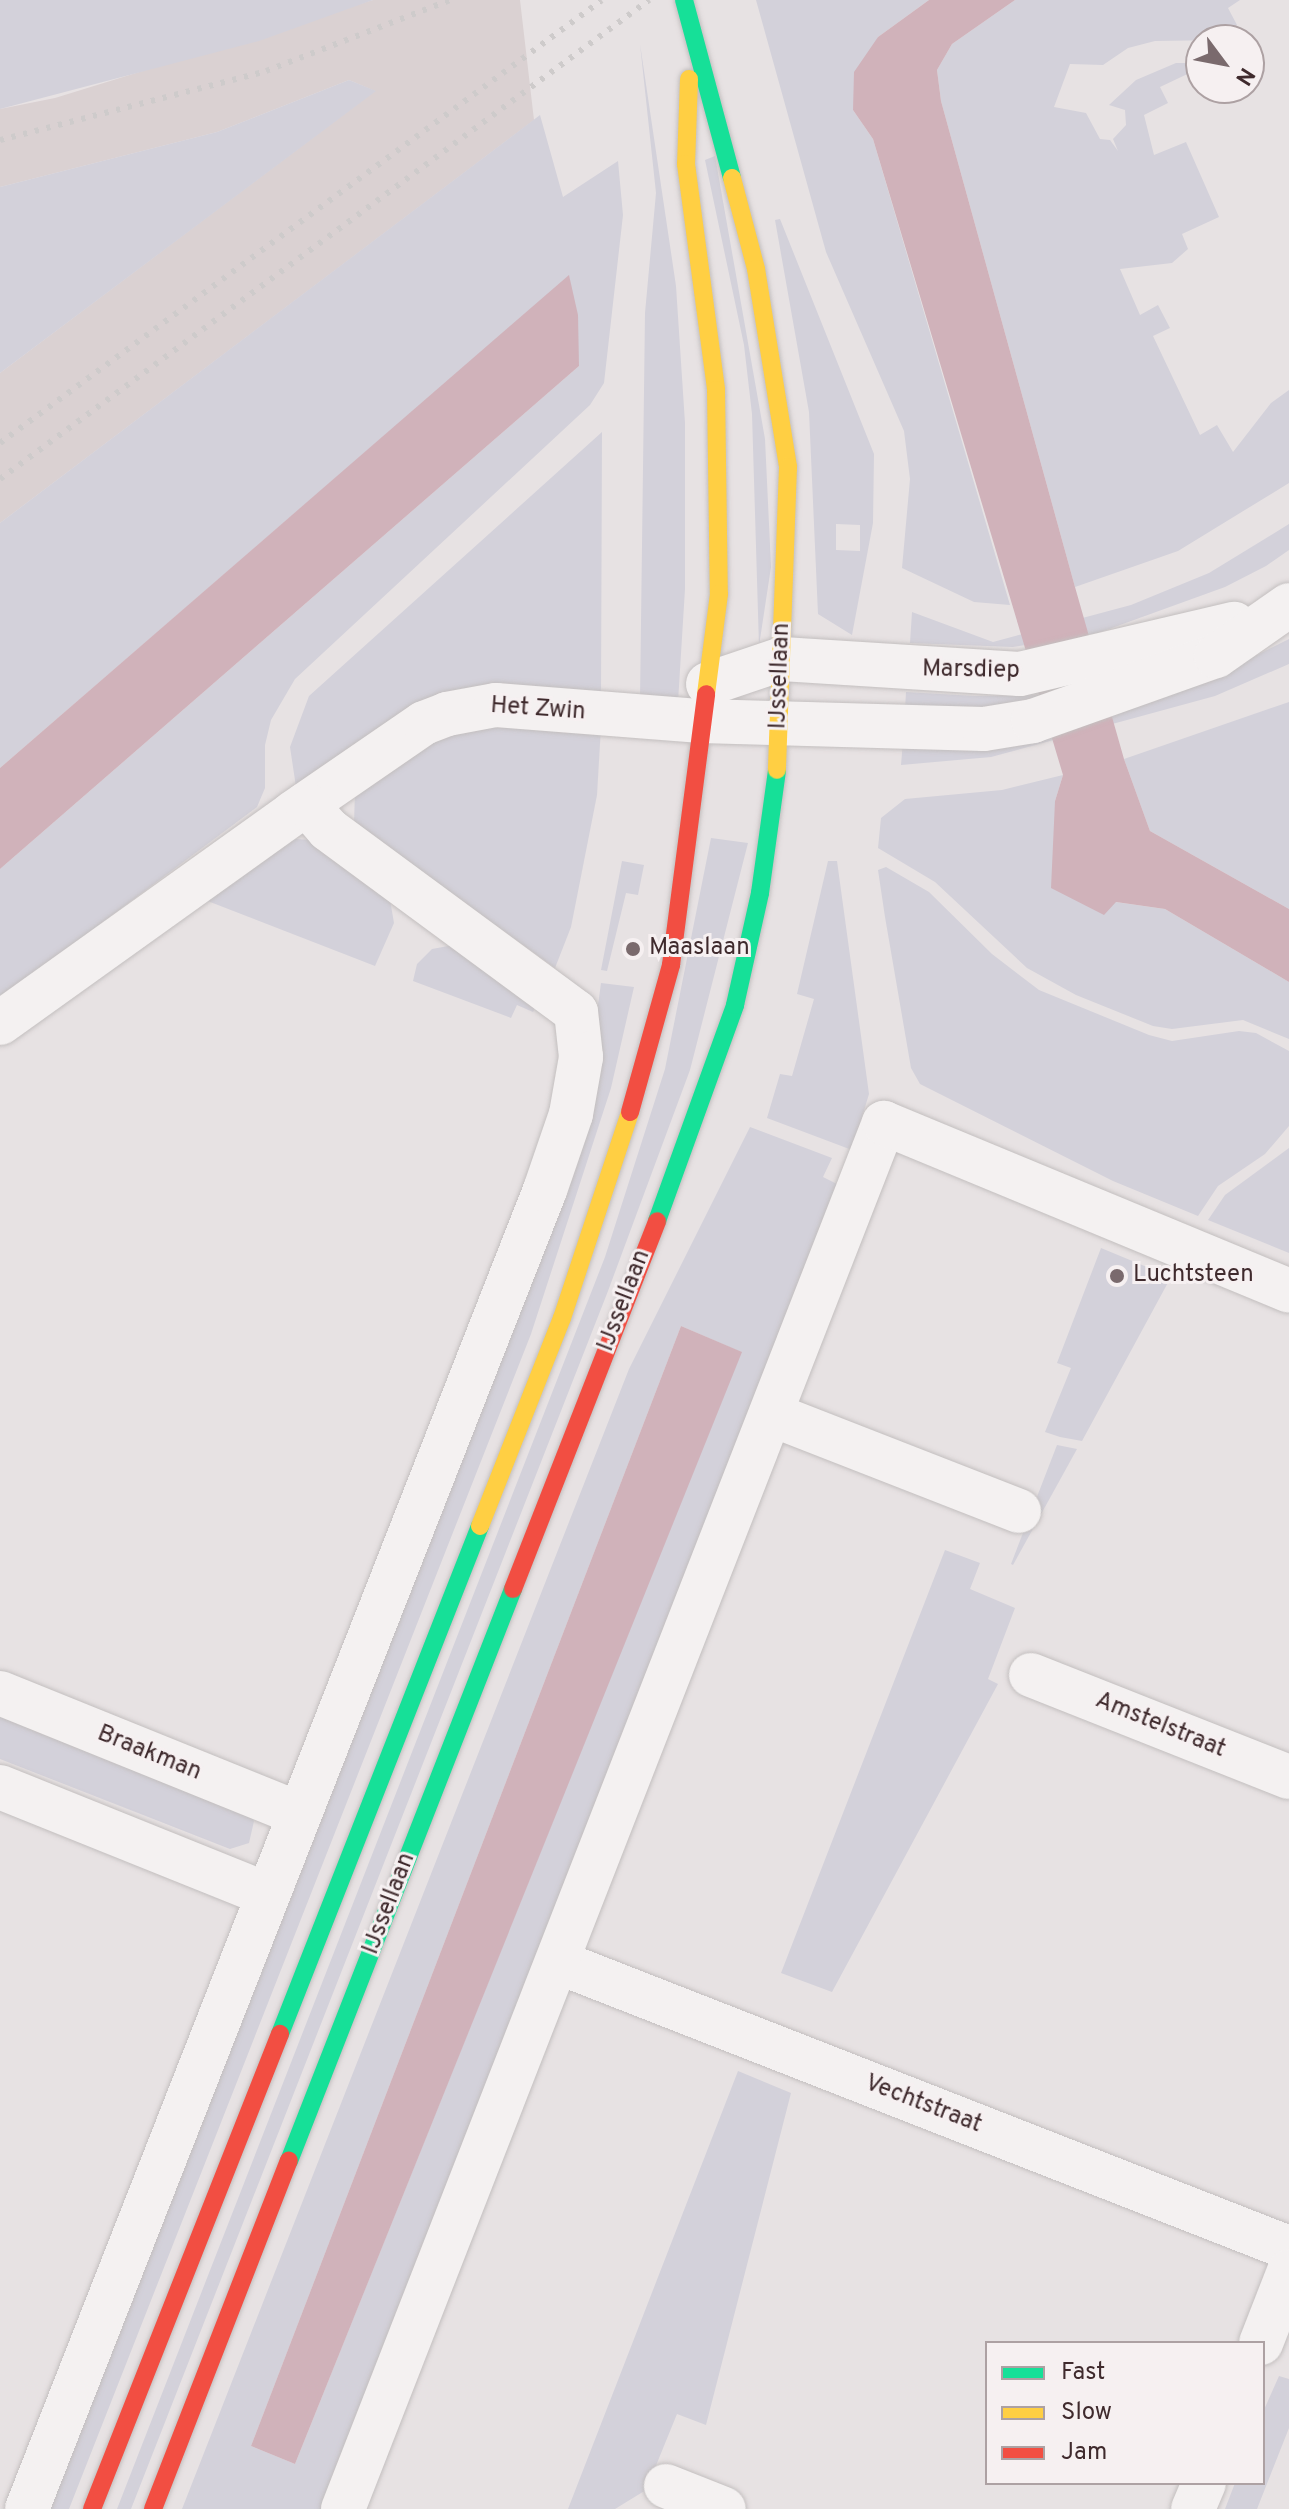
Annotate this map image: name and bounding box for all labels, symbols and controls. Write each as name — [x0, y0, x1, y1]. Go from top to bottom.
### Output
north arrow — [1185, 24, 1265, 104]
text: N — [1228, 62, 1260, 90]
street label: IJssellaan — [765, 622, 797, 730]
street label: Marsdiep — [922, 656, 1020, 686]
street label: Het Zwin — [489, 692, 587, 728]
place label: Maaslaan — [649, 935, 750, 963]
marker: Maaslaan — [624, 940, 642, 958]
street label: IJssellaan — [592, 1246, 658, 1356]
place label: Luchtsteen — [1133, 1262, 1254, 1290]
marker: Luchtsteen — [1108, 1267, 1126, 1285]
street label: Amstelstraat — [1091, 1687, 1229, 1765]
street label: Braakman — [93, 1720, 205, 1788]
street label: IJssellaan — [357, 1849, 423, 1959]
street label: Vechtstraat — [861, 2070, 985, 2140]
legend — [985, 2341, 1265, 2485]
text: Fast — [1061, 2358, 1105, 2388]
text: Slow — [1061, 2398, 1112, 2428]
text: Jam — [1061, 2438, 1107, 2468]

